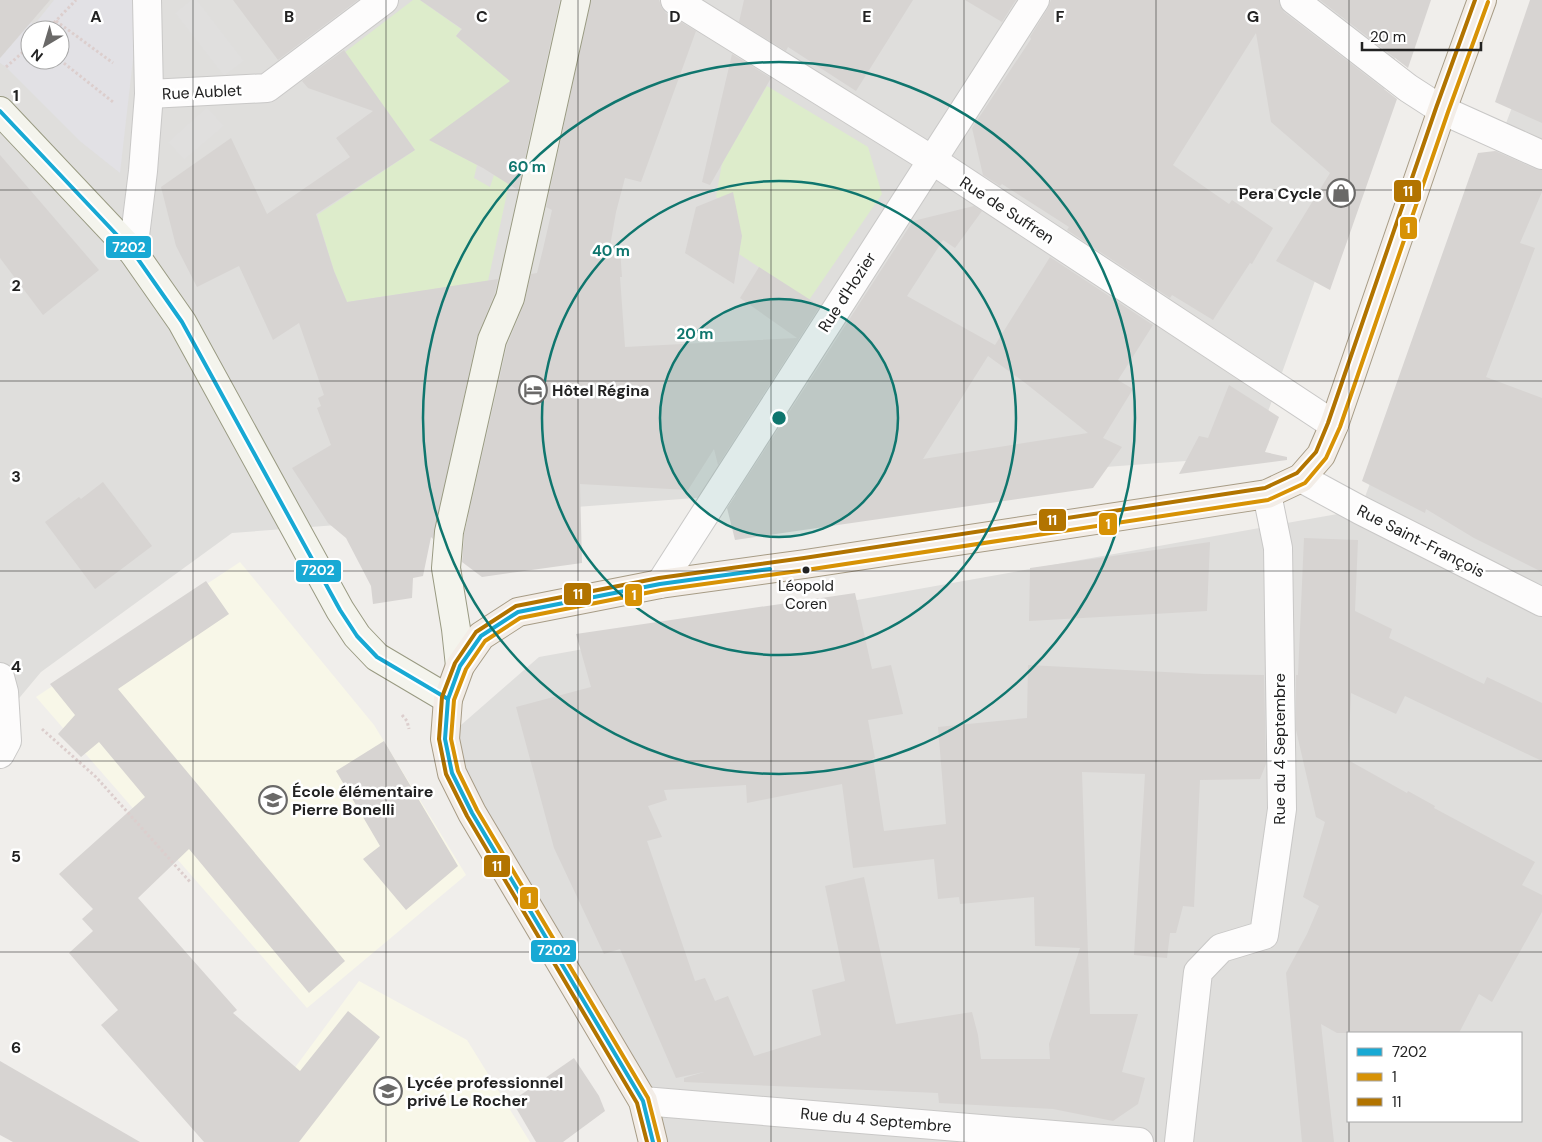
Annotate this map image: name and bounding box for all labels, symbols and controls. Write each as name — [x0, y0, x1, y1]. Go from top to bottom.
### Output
text: A — [90, 6, 102, 27]
text: B — [284, 6, 294, 27]
text: C — [476, 6, 488, 27]
text: D — [669, 6, 681, 27]
text: E — [862, 6, 872, 27]
text: F — [1056, 6, 1065, 27]
text: G — [1247, 6, 1259, 27]
north arrow — [20, 20, 70, 70]
scale bar — [1362, 20, 1481, 52]
text: 20 m — [1370, 27, 1406, 47]
text: N — [27, 45, 47, 65]
street label: Rue Aublet — [161, 79, 243, 105]
text: 1 — [13, 85, 19, 106]
text: 60 m — [508, 157, 546, 177]
street label: Rue de Suffren — [956, 172, 1058, 248]
shop icon: Pera Cycle — [1326, 178, 1356, 208]
line badge: 11 — [1393, 179, 1422, 203]
text: 11 — [1403, 182, 1413, 200]
place label: Pera Cycle — [1239, 183, 1322, 204]
line badge: 1 — [1399, 216, 1418, 240]
text: 1 — [1405, 219, 1411, 237]
line badge: 7202 — [105, 235, 152, 259]
text: 7202 — [112, 238, 146, 256]
text: 40 m — [592, 241, 630, 261]
street label: Rue d'Hozier — [813, 248, 881, 336]
text: 2 — [11, 275, 21, 296]
text: 20 m — [677, 324, 713, 344]
hotel icon: Hôtel Régina — [518, 375, 548, 405]
place label: Hôtel Régina — [552, 380, 649, 401]
centre of rings — [770, 409, 788, 427]
text: 3 — [11, 466, 21, 487]
street label: Rue Saint-François — [1353, 500, 1489, 582]
line badge: 11 — [1038, 508, 1067, 532]
text: 11 — [1047, 511, 1057, 529]
line badge: 1 — [1098, 512, 1118, 536]
text: 1 — [1105, 515, 1111, 533]
line badge: 7202 — [295, 559, 342, 583]
text: 7202 — [301, 561, 335, 579]
marker: Léopold Coren — [801, 565, 811, 575]
place label: Léopold Coren — [778, 576, 834, 614]
line badge: 11 — [563, 582, 592, 606]
line badge: 1 — [624, 583, 643, 607]
text: 11 — [573, 585, 583, 603]
text: 1 — [631, 586, 637, 604]
text: 4 — [11, 656, 21, 677]
street label: Rue du 4 Septembre — [1269, 673, 1290, 825]
place label: École élémentaire Pierre Bonelli — [292, 781, 433, 820]
school or university icon: École élémentaire Pierre Bonelli — [258, 785, 288, 815]
text: 5 — [11, 846, 21, 867]
line badge: 11 — [483, 854, 511, 878]
text: 11 — [492, 857, 502, 875]
line badge: 1 — [519, 886, 539, 910]
text: 1 — [526, 889, 532, 907]
line badge: 7202 — [530, 939, 577, 963]
text: 7202 — [537, 941, 571, 959]
legend — [1347, 1032, 1522, 1122]
text: 6 — [11, 1037, 21, 1058]
text: 7202 — [1392, 1042, 1427, 1062]
text: 1 — [1392, 1067, 1397, 1087]
place label: Lycée professionnel privé Le Rocher — [407, 1072, 563, 1111]
school or university icon: Lycée professionnel privé Le Rocher — [373, 1076, 403, 1106]
text: 11 — [1392, 1092, 1401, 1112]
street label: Rue du 4 Septembre — [800, 1103, 952, 1137]

